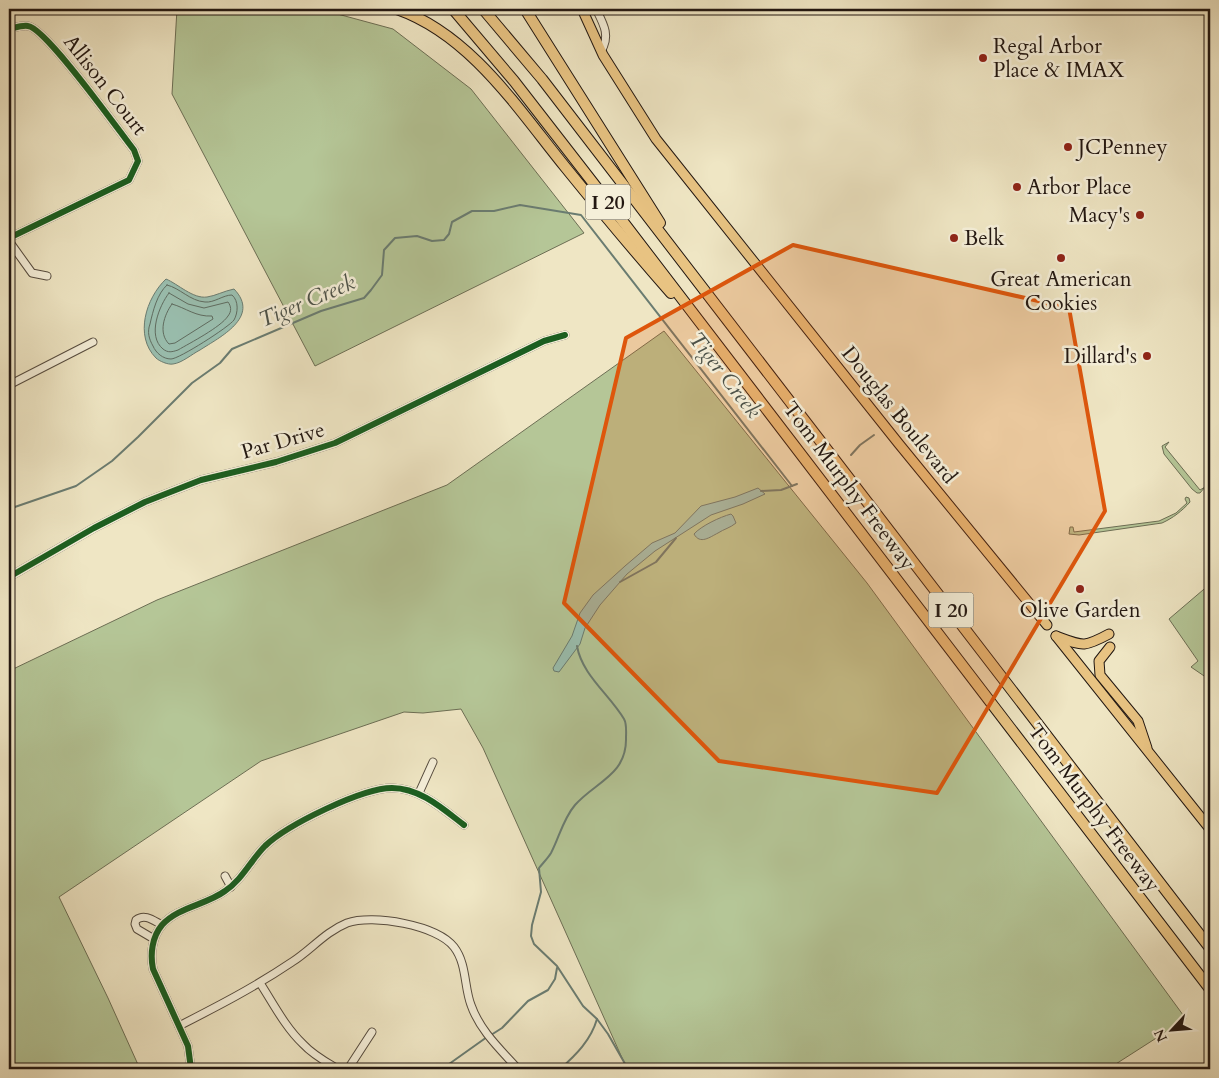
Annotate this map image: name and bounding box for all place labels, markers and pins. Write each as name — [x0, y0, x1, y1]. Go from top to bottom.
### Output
place label: Regal Arbor Place & IMAX — [993, 32, 1125, 85]
marker: Regal Arbor Place & IMAX — [977, 52, 989, 64]
place label: JCPenney — [1075, 133, 1168, 162]
marker: JCPenney — [1062, 141, 1074, 153]
place label: Arbor Place — [1027, 173, 1131, 202]
marker: Arbor Place — [1011, 181, 1023, 193]
place label: Macy's — [1069, 201, 1130, 230]
marker: Macy's — [1134, 209, 1146, 221]
place label: Belk — [964, 224, 1005, 253]
marker: Belk — [948, 232, 960, 244]
marker: Great American Cookies — [1055, 252, 1067, 264]
place label: Great American Cookies — [990, 265, 1132, 318]
place label: Dillard's — [1064, 342, 1137, 371]
marker: Dillard's — [1141, 350, 1153, 362]
marker: Olive Garden — [1074, 583, 1086, 595]
place label: Olive Garden — [1019, 596, 1141, 625]

